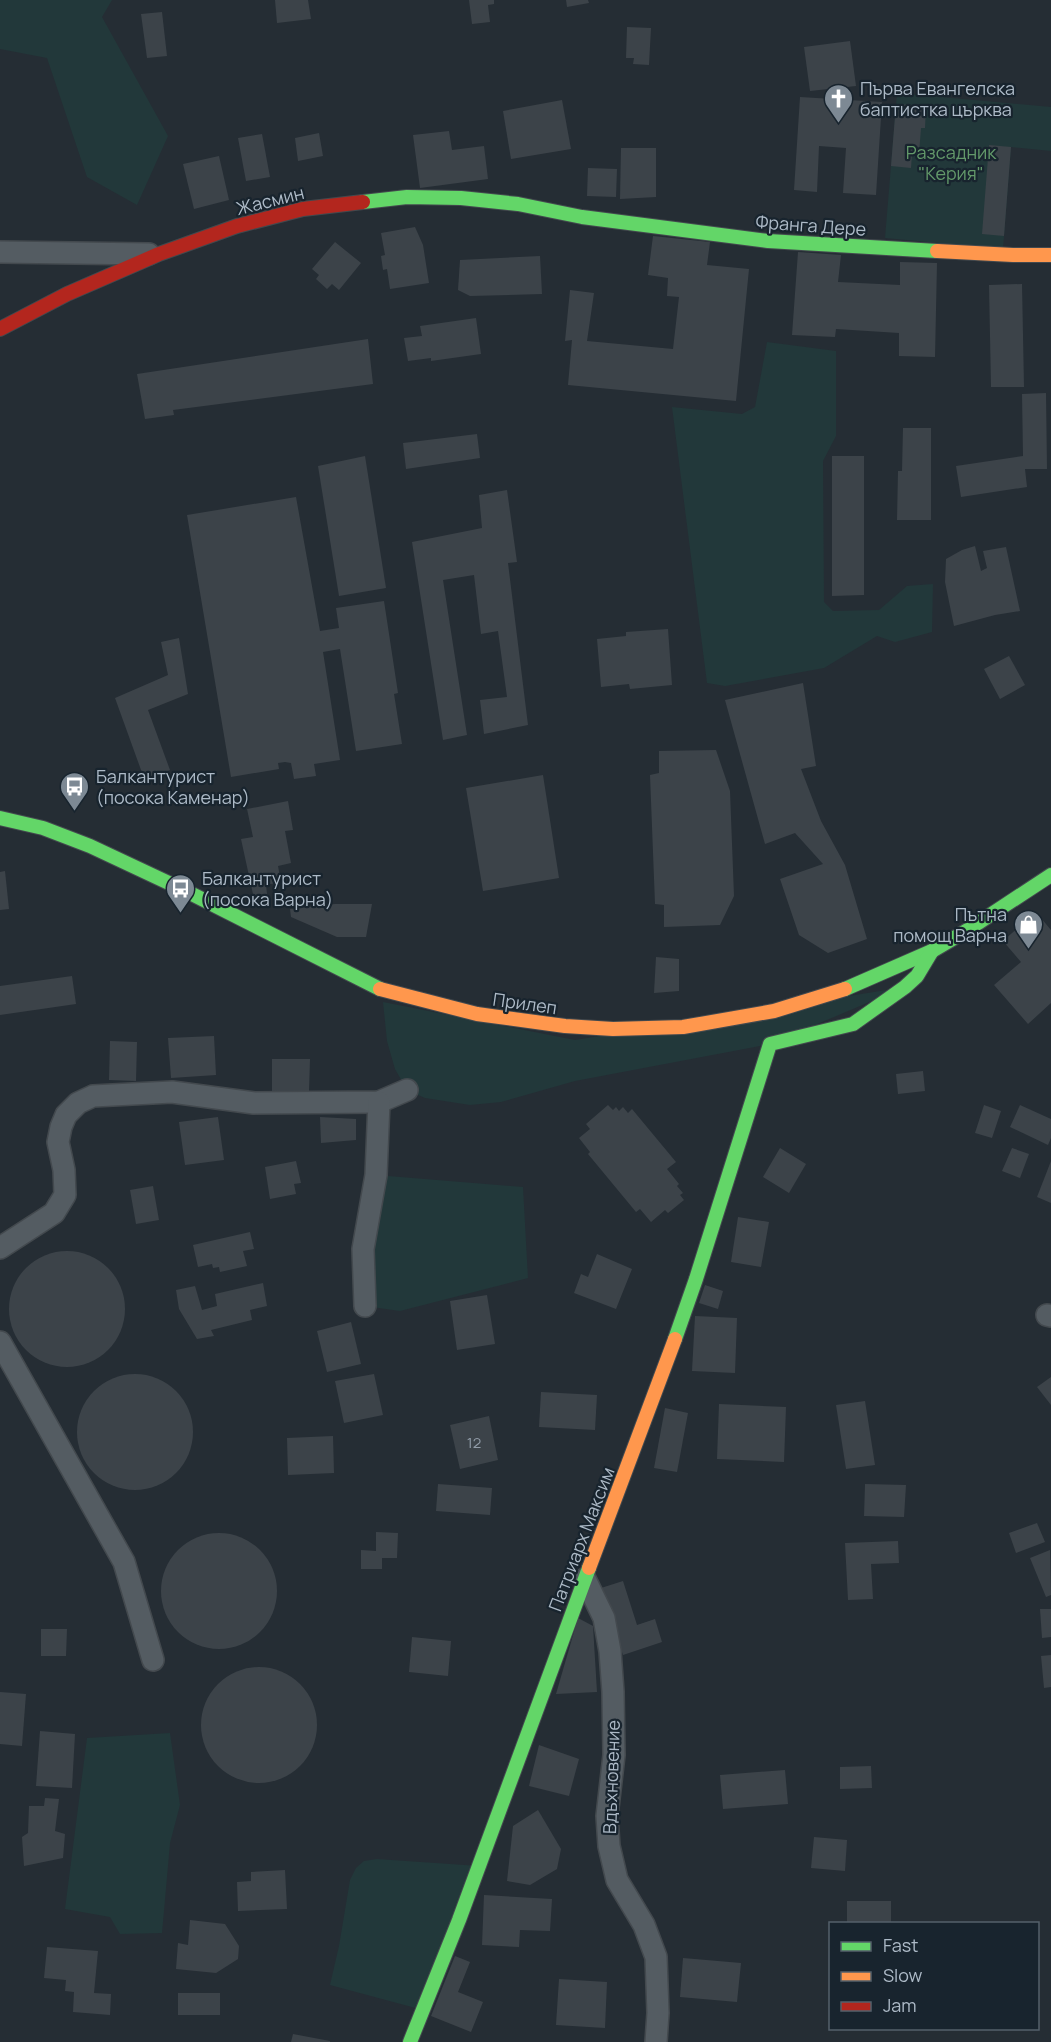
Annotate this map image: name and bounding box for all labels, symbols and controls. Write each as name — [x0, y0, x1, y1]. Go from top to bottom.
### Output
place label: Първа Евангелска баптистка църква — [860, 76, 1015, 121]
church icon: Първа Евангелска баптистка църква — [823, 82, 855, 124]
park label: Разсадник "Керия" — [906, 140, 997, 185]
street label: Жасмин — [233, 180, 307, 220]
street label: Франга Дере — [755, 209, 867, 241]
place label: Балкантурист (посока Каменар) — [96, 764, 250, 809]
bus stop icon: Балкантурист (посока Каменар) — [59, 770, 91, 812]
place label: Балкантурист (посока Варна) — [202, 866, 333, 911]
bus stop icon: Балкантурист (посока Варна) — [165, 872, 197, 914]
place label: Пътна помощ Варна — [893, 902, 1007, 947]
shop icon: Пътна помощ Варна — [1012, 908, 1044, 950]
street label: Прилеп — [491, 987, 559, 1019]
house number: 12 — [467, 1432, 481, 1453]
street label: Патриарх Максим — [542, 1464, 620, 1614]
street label: Вдъхновение — [597, 1720, 625, 1834]
legend — [829, 1922, 1039, 2030]
text: Fast — [883, 1933, 918, 1957]
text: Slow — [883, 1963, 923, 1987]
text: Jam — [883, 1993, 917, 2017]

